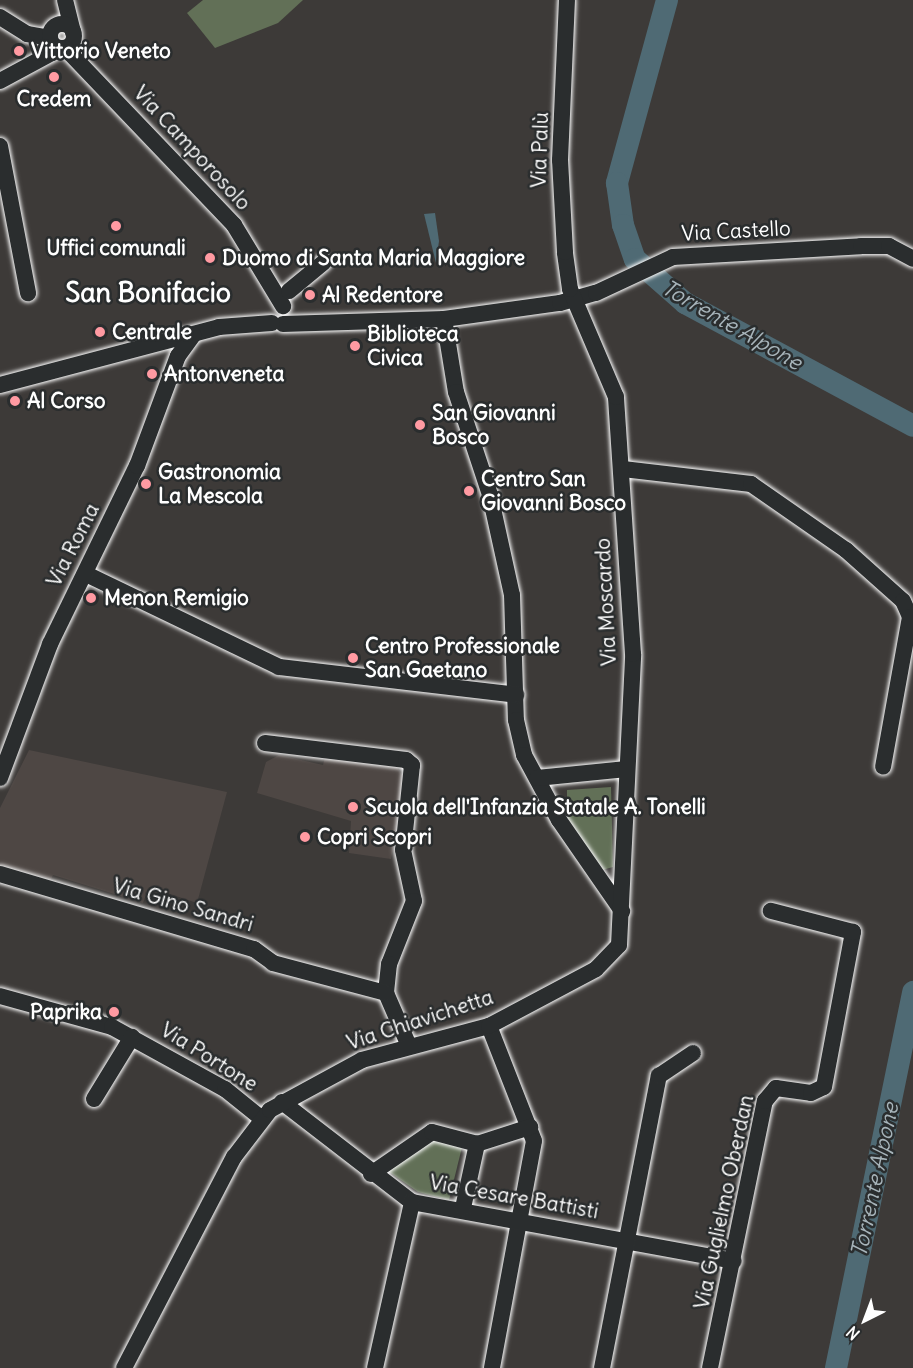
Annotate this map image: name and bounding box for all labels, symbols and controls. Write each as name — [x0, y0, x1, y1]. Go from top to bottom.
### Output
place label: Vittorio Veneto — [31, 38, 171, 64]
marker: Vittorio Veneto — [12, 44, 26, 58]
marker: Credem — [47, 70, 61, 84]
street label: Via Camporosolo — [128, 81, 256, 215]
place label: Credem — [17, 86, 91, 112]
street label: Via Palù — [526, 112, 554, 188]
street label: Via Castello — [681, 216, 791, 246]
marker: Uffici comunali — [109, 219, 123, 233]
place label: Uffici comunali — [46, 235, 186, 261]
place label: Duomo di Santa Maria Maggiore — [222, 245, 525, 271]
marker: Duomo di Santa Maria Maggiore — [203, 251, 217, 265]
water label: Torrente Alpone — [657, 274, 807, 376]
district label: San Bonifacio — [65, 277, 231, 309]
place label: Al Redentore — [322, 282, 443, 308]
marker: Al Redentore — [303, 288, 317, 302]
place label: Centrale — [112, 319, 192, 345]
place label: Biblioteca Civica — [367, 321, 459, 371]
marker: Centrale — [93, 325, 107, 339]
marker: Biblioteca Civica — [348, 339, 362, 353]
place label: Antonveneta — [164, 361, 284, 387]
marker: Antonveneta — [145, 367, 159, 381]
place label: Al Corso — [27, 388, 106, 414]
marker: Al Corso — [8, 394, 22, 408]
place label: San Giovanni Bosco — [432, 400, 556, 450]
marker: San Giovanni Bosco — [413, 418, 427, 432]
place label: Gastronomia La Mescola — [158, 459, 281, 509]
place label: Centro San Giovanni Bosco — [481, 466, 626, 516]
marker: Gastronomia La Mescola — [139, 477, 153, 491]
marker: Centro San Giovanni Bosco — [462, 484, 476, 498]
street label: Via Roma — [41, 499, 105, 591]
street label: Via Moscardo — [590, 537, 622, 667]
place label: Menon Remigio — [104, 585, 249, 611]
marker: Menon Remigio — [82, 589, 100, 607]
place label: Centro Professionale San Gaetano — [365, 633, 560, 683]
marker: Centro Professionale San Gaetano — [346, 651, 360, 665]
place label: Scuola dell'Infanzia Statale A. Tonelli — [365, 794, 706, 820]
marker: Scuola dell'Infanzia Statale A. Tonelli — [346, 800, 360, 814]
place label: Copri Scopri — [317, 824, 432, 850]
marker: Copri Scopri — [298, 830, 312, 844]
street label: Via Gino Sandri — [110, 873, 256, 937]
street label: Via Chiavichetta — [344, 984, 496, 1056]
place label: Paprika — [30, 999, 102, 1025]
marker: Paprika — [107, 1005, 121, 1019]
street label: Via Portone — [156, 1017, 262, 1097]
street label: Via Guglielmo Oberdan — [689, 1093, 759, 1311]
water label: Torrente Alpone — [846, 1100, 904, 1260]
street label: Via Cesare Battisti — [428, 1170, 600, 1224]
north arrow — [835, 1290, 895, 1350]
text: N — [842, 1322, 864, 1345]

